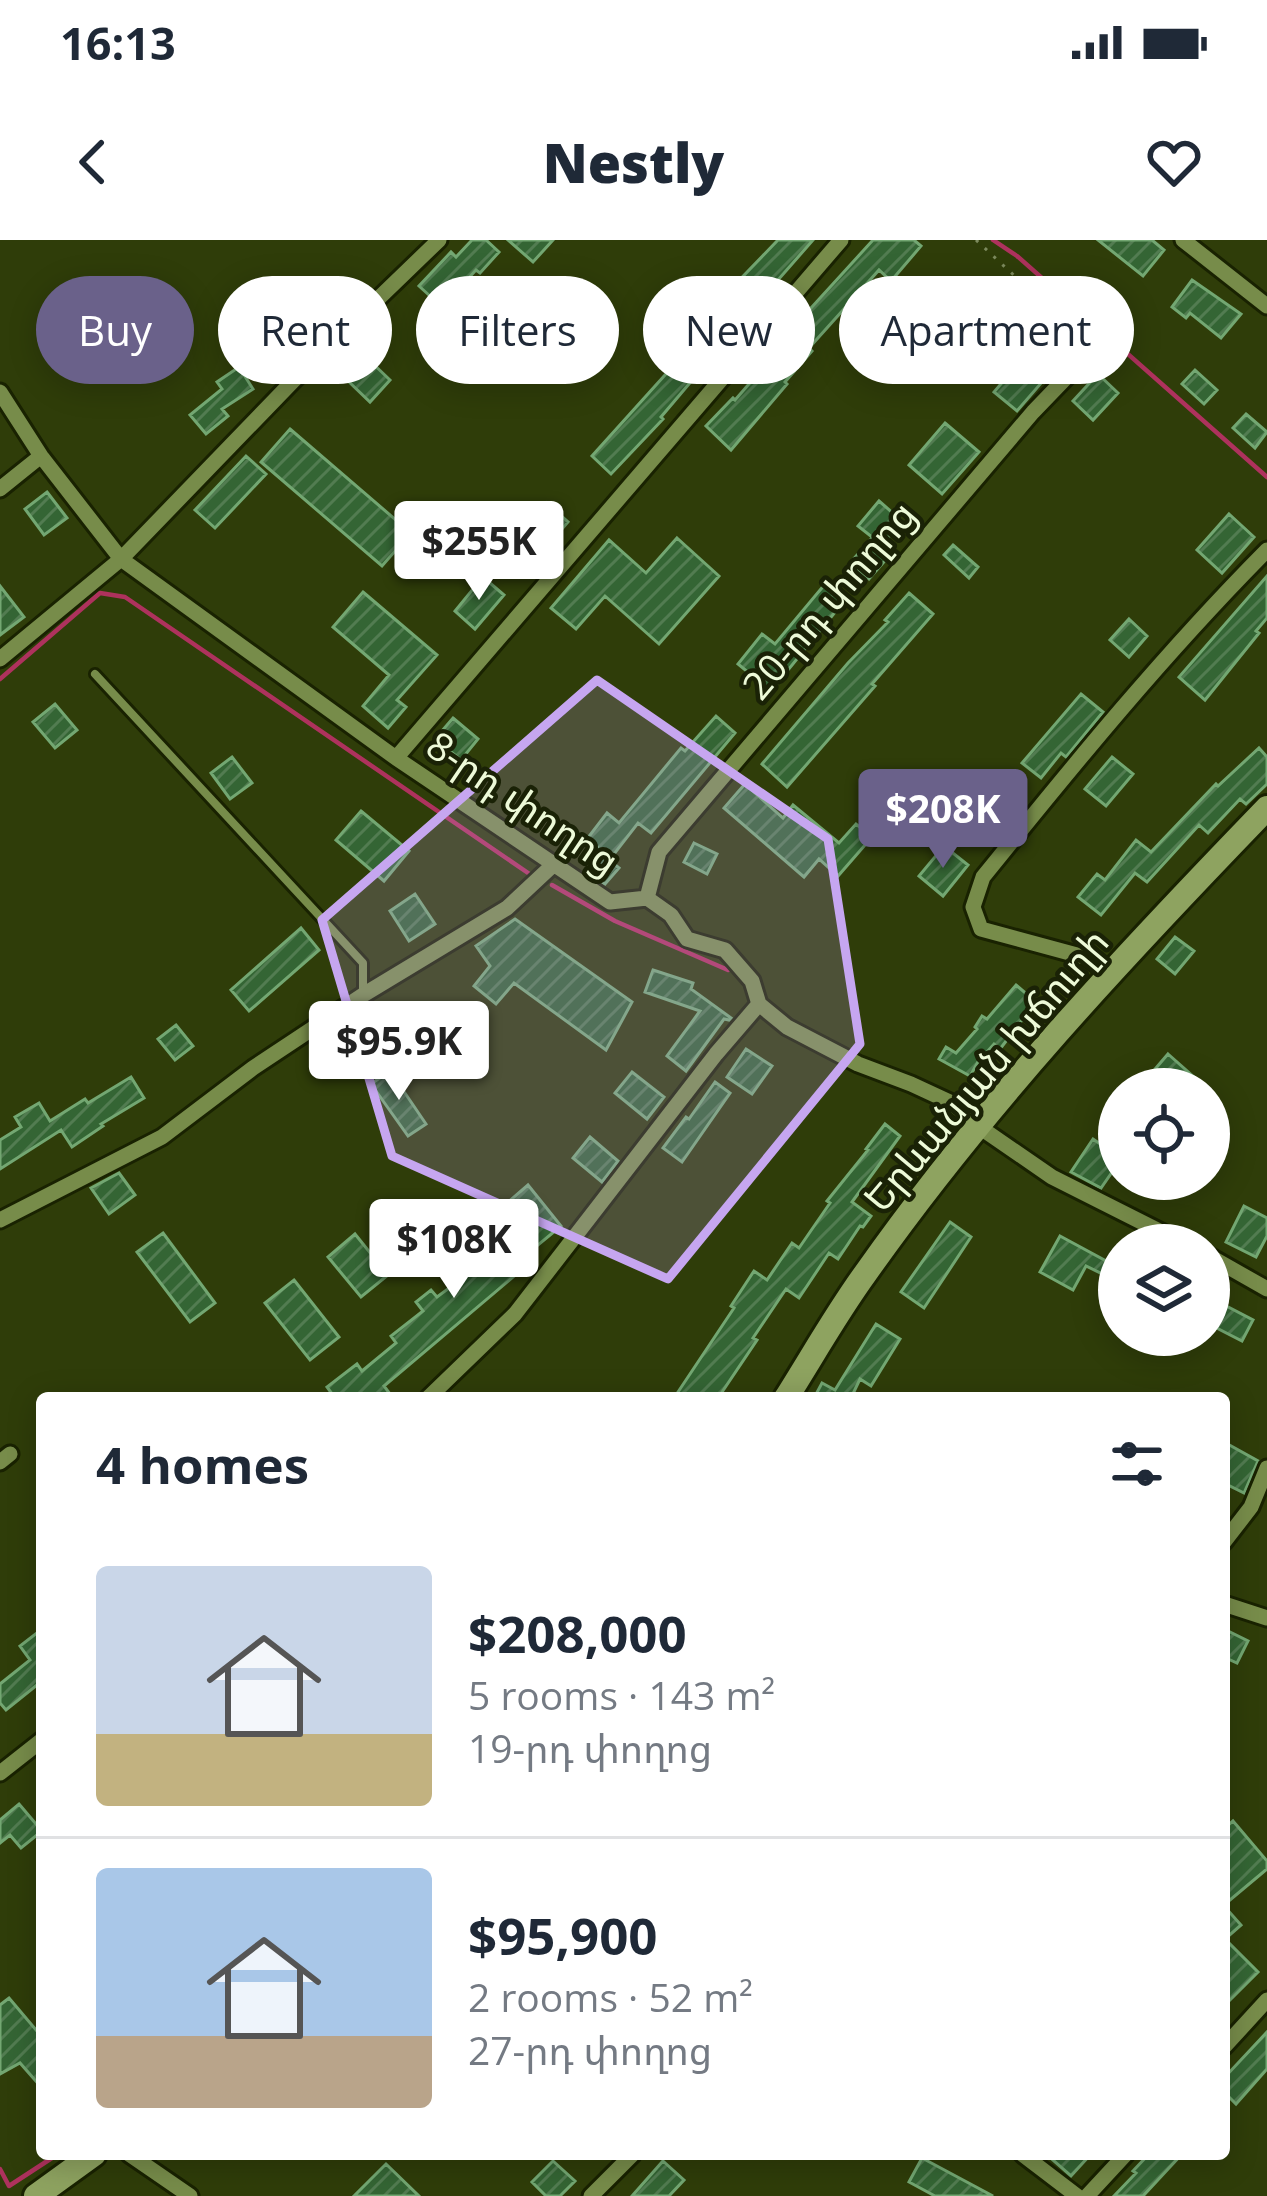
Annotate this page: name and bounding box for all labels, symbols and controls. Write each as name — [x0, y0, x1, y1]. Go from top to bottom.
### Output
text: 16:13 — [60, 12, 176, 73]
text: Nestly — [543, 125, 724, 199]
icon: back — [60, 129, 126, 195]
icon: heart — [1141, 129, 1207, 195]
chip: Buy — [36, 276, 194, 384]
chip: Rent — [218, 276, 392, 384]
chip: Filters — [416, 276, 619, 384]
chip: New — [643, 276, 815, 384]
chip: Apartment — [839, 276, 1134, 384]
street label: 20-րդ փողոց — [729, 488, 927, 710]
pin: $255K — [395, 501, 563, 603]
text: $255K — [421, 513, 537, 566]
street label: 8-րդ փողոց — [417, 718, 631, 886]
pin: $208K — [859, 769, 1027, 871]
text: $208K — [885, 781, 1001, 834]
street label: Երևանյան խճուղի — [850, 916, 1119, 1222]
pin: $95.9K — [301, 1001, 497, 1103]
text: $95.9K — [336, 1013, 462, 1066]
map controls — [1098, 1068, 1230, 1356]
button: locate — [1098, 1068, 1230, 1200]
pin: $108K — [370, 1199, 538, 1301]
text: $108K — [396, 1211, 512, 1264]
button: layers — [1098, 1224, 1230, 1356]
text: 4 homes — [96, 1429, 309, 1499]
icon: filters — [1104, 1431, 1170, 1497]
text: $208,000 — [468, 1598, 687, 1668]
icon: home — [192, 1614, 336, 1758]
text: 5 rooms · 143 m² — [468, 1668, 775, 1721]
text: 19-րդ փողոց — [468, 1721, 712, 1774]
text: $95,900 — [468, 1900, 658, 1970]
icon: home — [192, 1916, 336, 2060]
text: 2 rooms · 52 m² — [468, 1970, 753, 2023]
text: 27-րդ փողոց — [468, 2023, 712, 2076]

